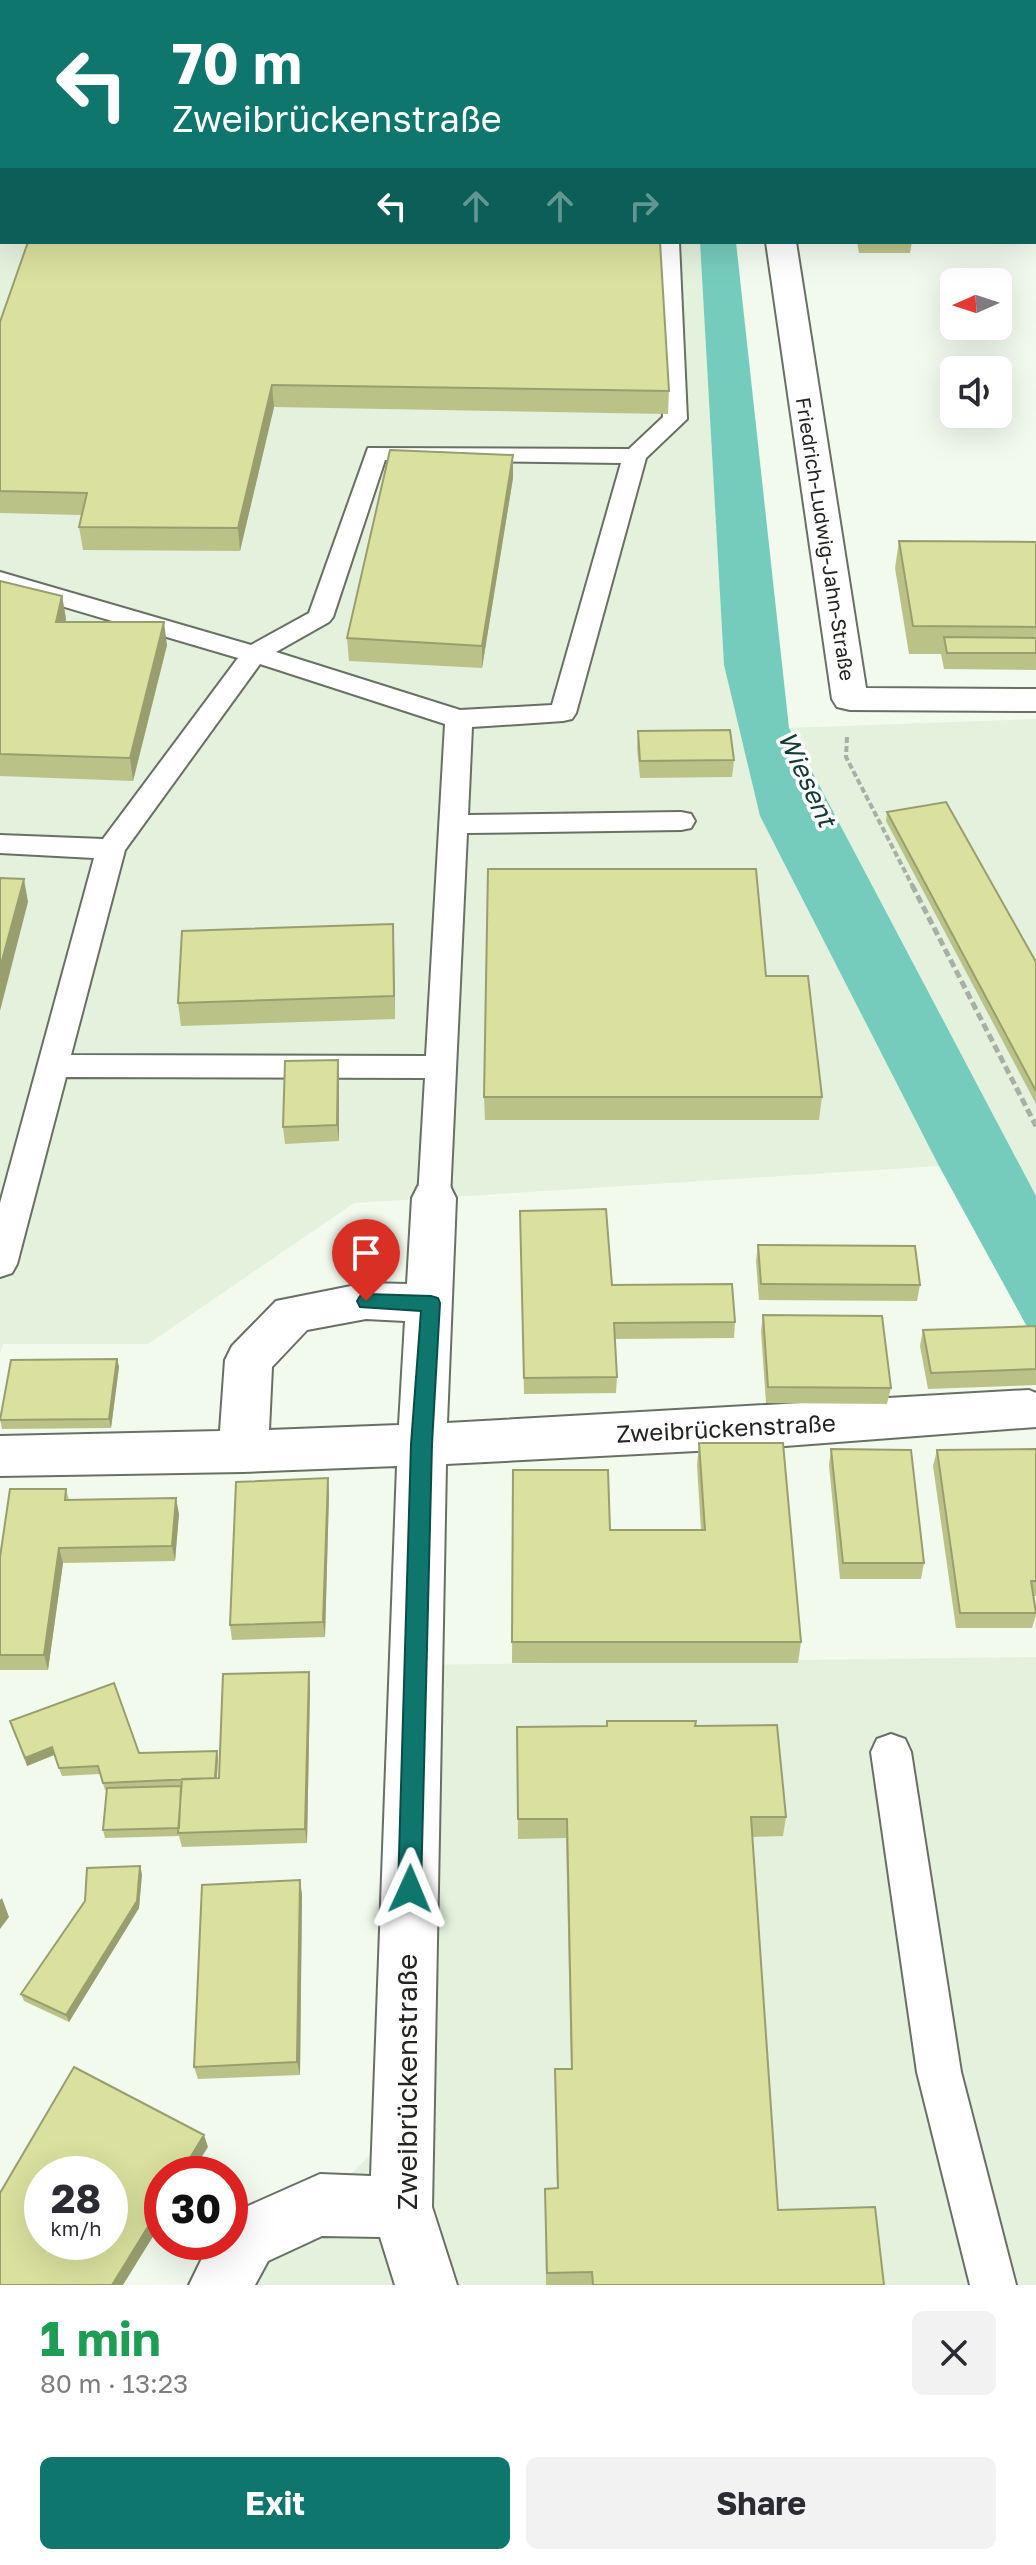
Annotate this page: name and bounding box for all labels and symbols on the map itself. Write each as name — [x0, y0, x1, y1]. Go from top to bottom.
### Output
north arrow — [940, 268, 1012, 340]
street label: Friedrich-Ludwig-Jahn-Straße — [792, 395, 860, 682]
water label: Wiesent — [772, 726, 844, 834]
pin — [332, 1219, 400, 1301]
street label: Zweibrückenstraße — [615, 1407, 836, 1448]
position arrow — [368, 1847, 452, 1931]
street label: Zweibrückenstraße — [390, 1954, 423, 2210]
speed limit sign: 30 — [144, 2156, 248, 2260]

